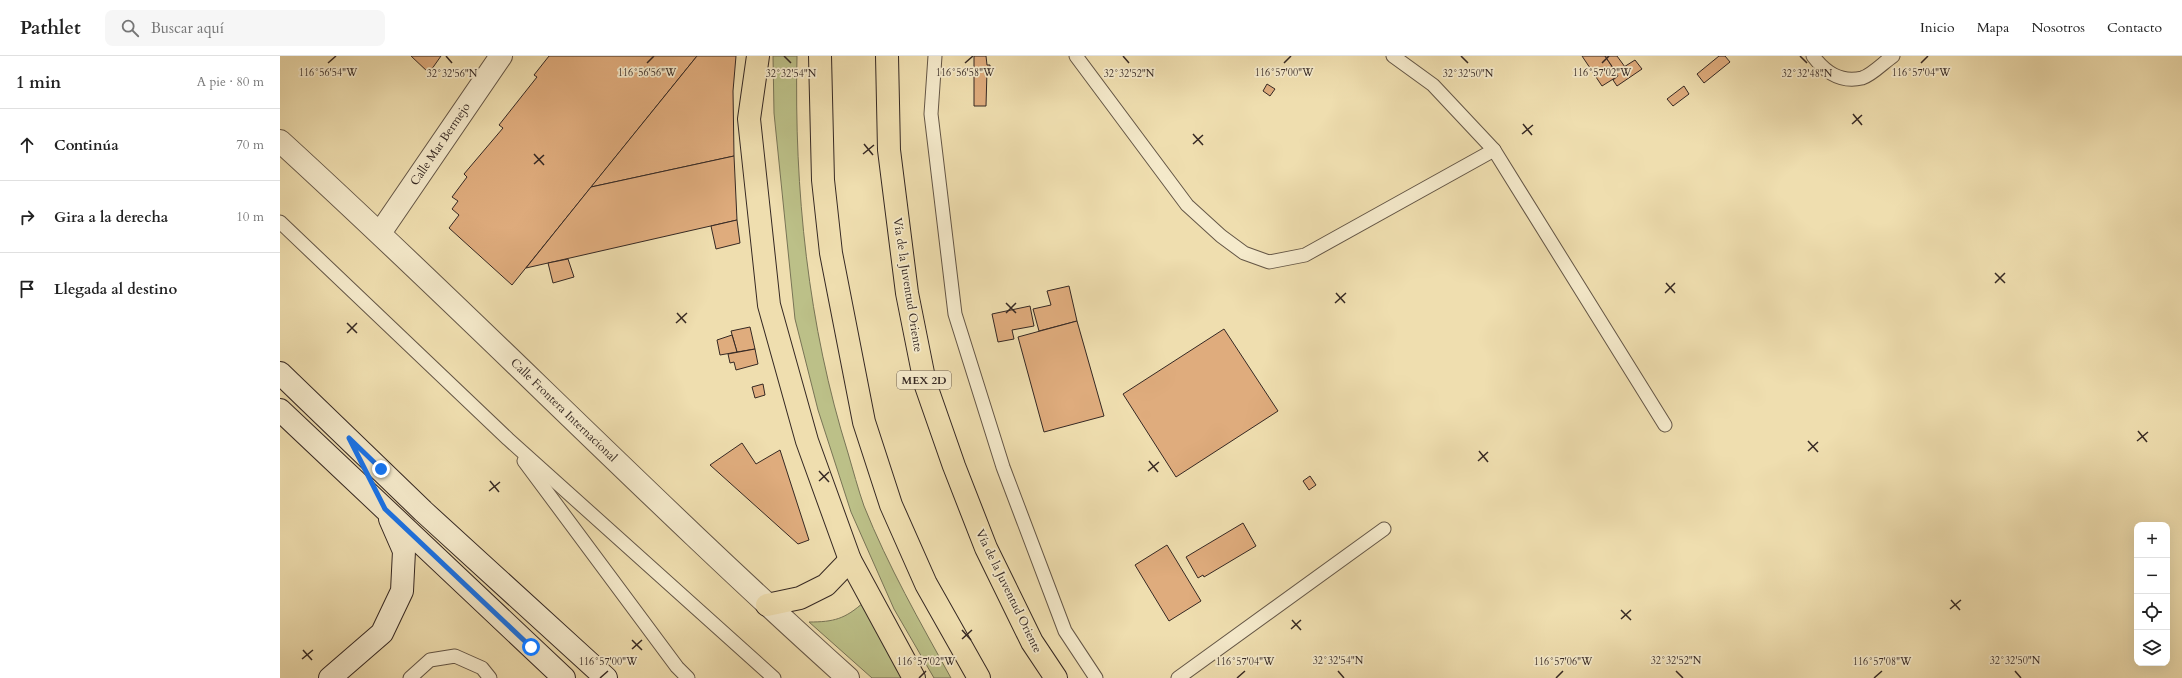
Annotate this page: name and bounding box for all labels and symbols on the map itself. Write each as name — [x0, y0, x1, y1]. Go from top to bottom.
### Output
text: 116°56'54"W — [299, 66, 358, 80]
text: 116°56'56"W — [618, 66, 677, 80]
text: 116°56'58"W — [936, 66, 995, 80]
text: 116°57'00"W — [1255, 66, 1314, 80]
text: 116°57'02"W — [1573, 66, 1632, 80]
text: 116°57'04"W — [1892, 66, 1951, 80]
text: 32°32'56"N — [427, 67, 478, 81]
text: 32°32'54"N — [766, 67, 817, 81]
text: 32°32'52"N — [1104, 67, 1155, 81]
text: 32°32'50"N — [1443, 67, 1494, 81]
text: 32°32'48"N — [1782, 67, 1833, 81]
street label: Calle Mar Bermejo — [406, 99, 474, 189]
street label: Vía de la Juventud Oriente — [889, 217, 927, 353]
street label: Calle Frontera Internacional — [507, 355, 621, 465]
road number: MEX 2D — [897, 371, 951, 389]
route end — [372, 460, 390, 478]
street label: Vía de la Juventud Oriente — [972, 526, 1046, 656]
route start — [522, 638, 540, 656]
text: 32°32'54"N — [1313, 654, 1364, 668]
text: 32°32'52"N — [1651, 654, 1702, 668]
text: 32°32'50"N — [1990, 654, 2041, 668]
text: 116°57'00"W — [579, 655, 638, 669]
text: 116°57'02"W — [897, 655, 956, 669]
text: 116°57'04"W — [1216, 655, 1275, 669]
text: 116°57'06"W — [1534, 655, 1593, 669]
text: 116°57'08"W — [1853, 655, 1912, 669]

